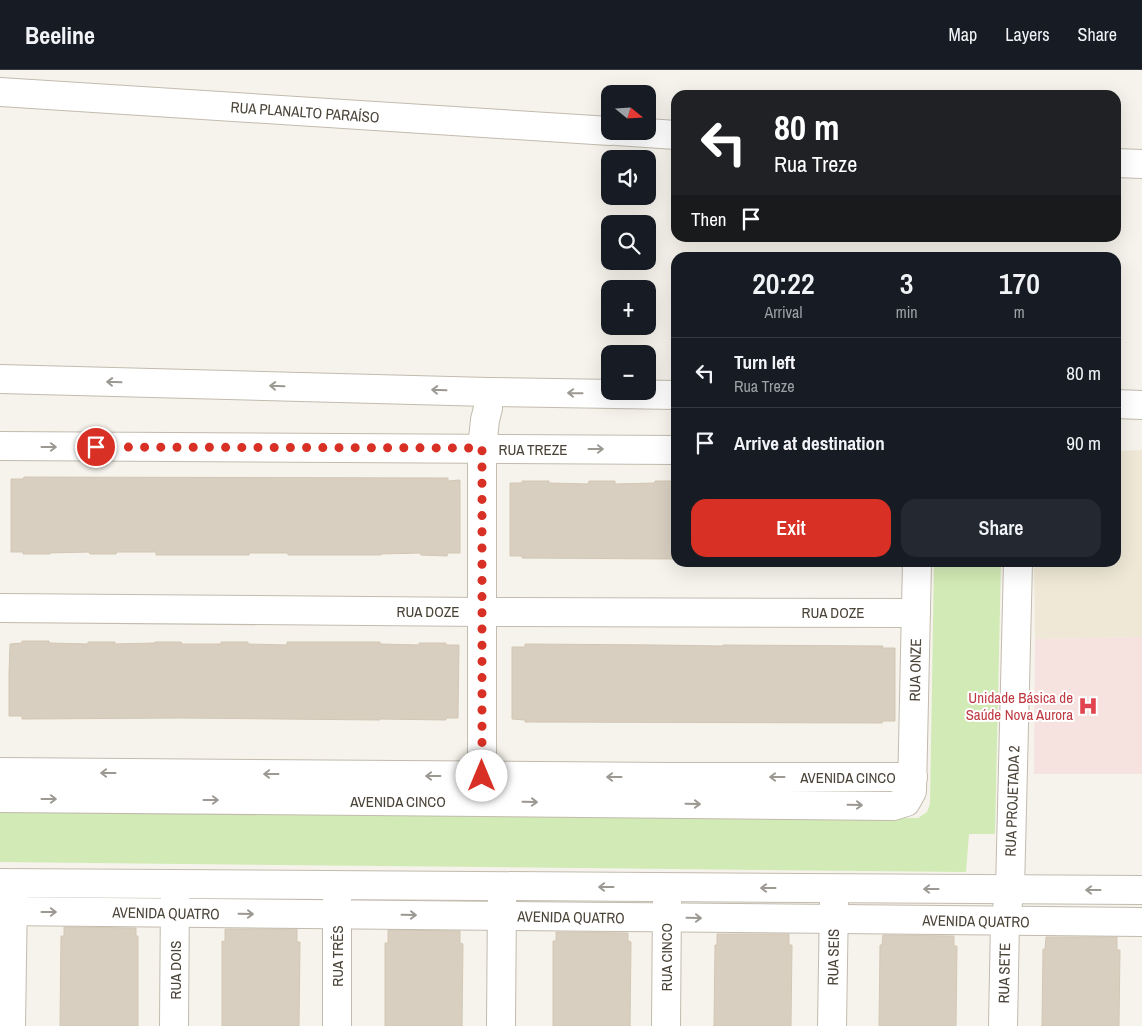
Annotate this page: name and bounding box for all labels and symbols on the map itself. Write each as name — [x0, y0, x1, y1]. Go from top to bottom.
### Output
north arrow — [601, 85, 656, 140]
street label: RUA PLANALTO PARAÍSO — [230, 96, 380, 128]
one-way arrow — [107, 377, 123, 386]
one-way arrow — [269, 381, 286, 391]
one-way arrow — [432, 386, 448, 395]
one-way arrow — [567, 388, 584, 398]
pin — [75, 426, 117, 468]
street label: RUA TREZE — [499, 439, 567, 460]
one-way arrow — [40, 442, 56, 452]
one-way arrow — [588, 444, 604, 454]
street label: RUA DOZE — [397, 601, 459, 622]
street label: RUA DOZE — [802, 602, 864, 623]
street label: RUA ONZE — [904, 638, 926, 702]
place label: Unidade Básica de Saúde Nova Aurora — [966, 687, 1073, 725]
hospital icon: Unidade Básica de Saúde Nova Aurora — [1077, 695, 1099, 717]
street label: RUA PROJETADA 2 — [1000, 745, 1024, 857]
position arrow — [455, 749, 507, 801]
street label: AVENIDA CINCO — [799, 767, 896, 788]
one-way arrow — [100, 768, 116, 778]
one-way arrow — [263, 769, 279, 779]
one-way arrow — [425, 771, 442, 781]
one-way arrow — [607, 772, 623, 782]
one-way arrow — [769, 772, 786, 782]
street label: AVENIDA CINCO — [349, 791, 446, 812]
one-way arrow — [40, 794, 56, 804]
one-way arrow — [202, 795, 219, 805]
one-way arrow — [522, 797, 538, 807]
one-way arrow — [684, 799, 701, 809]
one-way arrow — [847, 800, 863, 810]
one-way arrow — [598, 882, 614, 892]
one-way arrow — [761, 883, 777, 893]
one-way arrow — [923, 884, 940, 894]
one-way arrow — [1086, 885, 1102, 895]
street label: AVENIDA QUATRO — [111, 902, 220, 924]
street label: AVENIDA QUATRO — [516, 906, 625, 928]
one-way arrow — [40, 907, 56, 917]
one-way arrow — [238, 909, 254, 918]
one-way arrow — [400, 910, 416, 920]
street label: AVENIDA QUATRO — [921, 910, 1030, 932]
one-way arrow — [685, 913, 701, 923]
street label: RUA CINCO — [656, 923, 677, 991]
street label: RUA TRÊS — [327, 925, 348, 987]
street label: RUA SEIS — [822, 928, 844, 986]
street label: RUA DOIS — [165, 941, 186, 999]
street label: RUA SETE — [993, 942, 1015, 1004]

